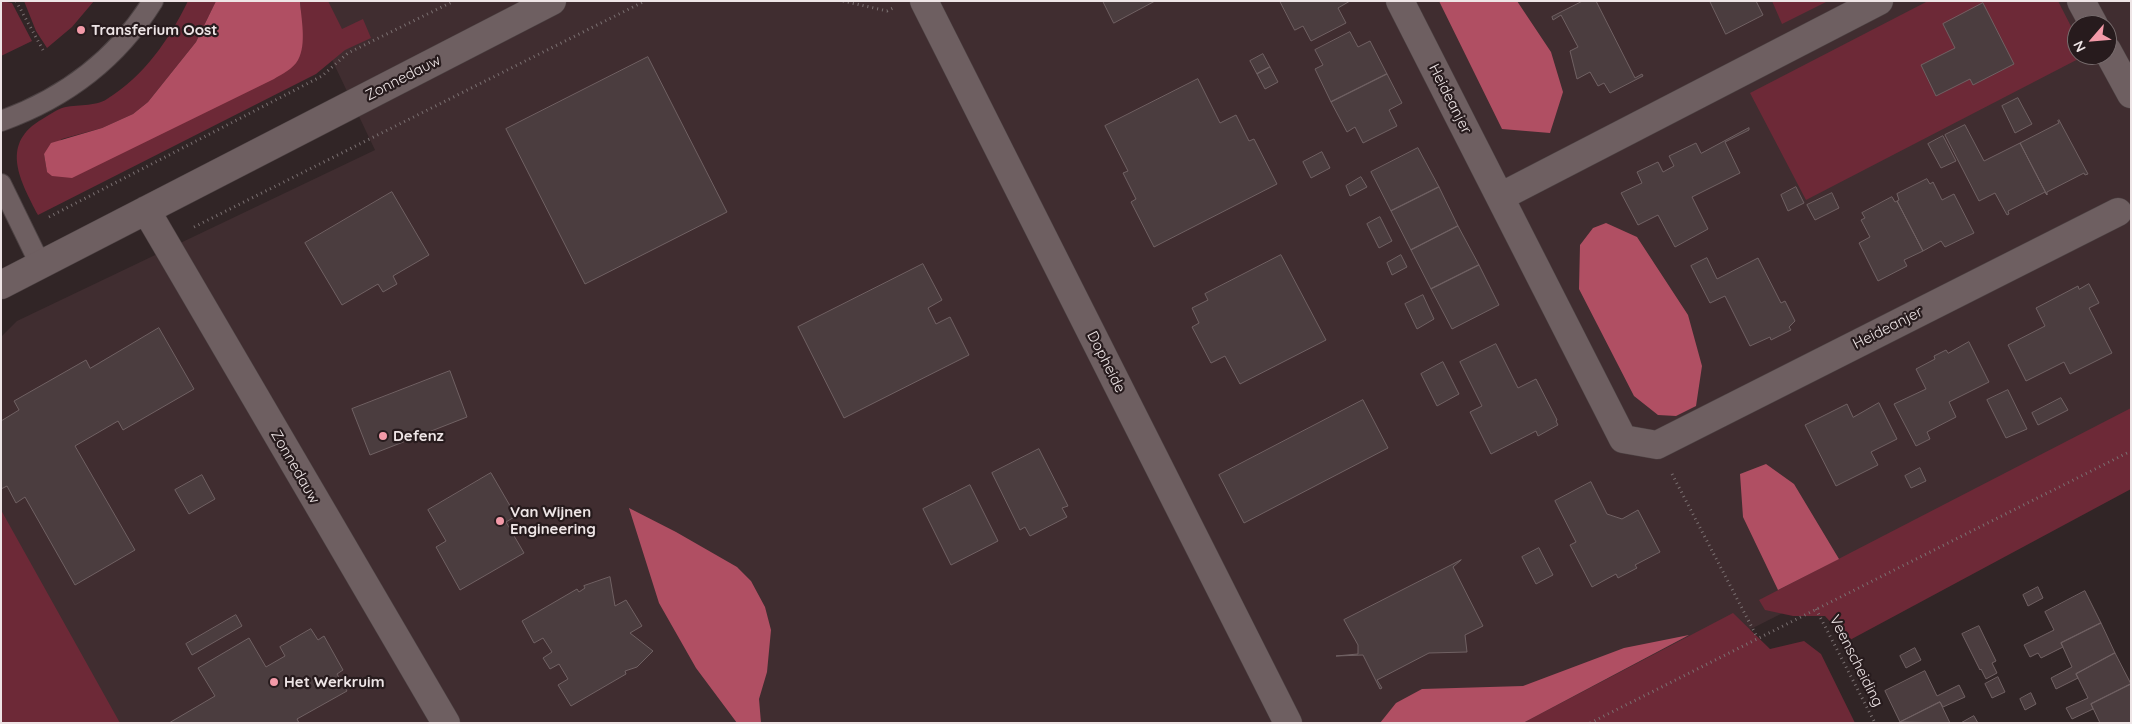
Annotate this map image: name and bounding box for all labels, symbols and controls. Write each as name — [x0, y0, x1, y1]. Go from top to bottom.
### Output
north arrow — [2067, 15, 2117, 65]
place label: Transferium Oost — [91, 21, 217, 39]
marker: Transferium Oost — [75, 24, 87, 36]
text: N — [2069, 38, 2090, 55]
street label: Zonnedauw — [362, 51, 444, 105]
street label: Heideanjer — [1425, 61, 1475, 137]
street label: Heideanjer — [1850, 303, 1926, 353]
street label: Dopheide — [1083, 328, 1129, 396]
street label: Zonnedauw — [267, 427, 323, 507]
place label: Defenz — [393, 427, 444, 445]
marker: Defenz — [377, 430, 389, 442]
place label: Van Wijnen Engineering — [510, 503, 596, 538]
marker: Van Wijnen Engineering — [494, 515, 506, 527]
street label: Veenscheiding — [1825, 612, 1887, 710]
place label: Het Werkruim — [284, 673, 384, 691]
marker: Het Werkruim — [268, 676, 280, 688]

